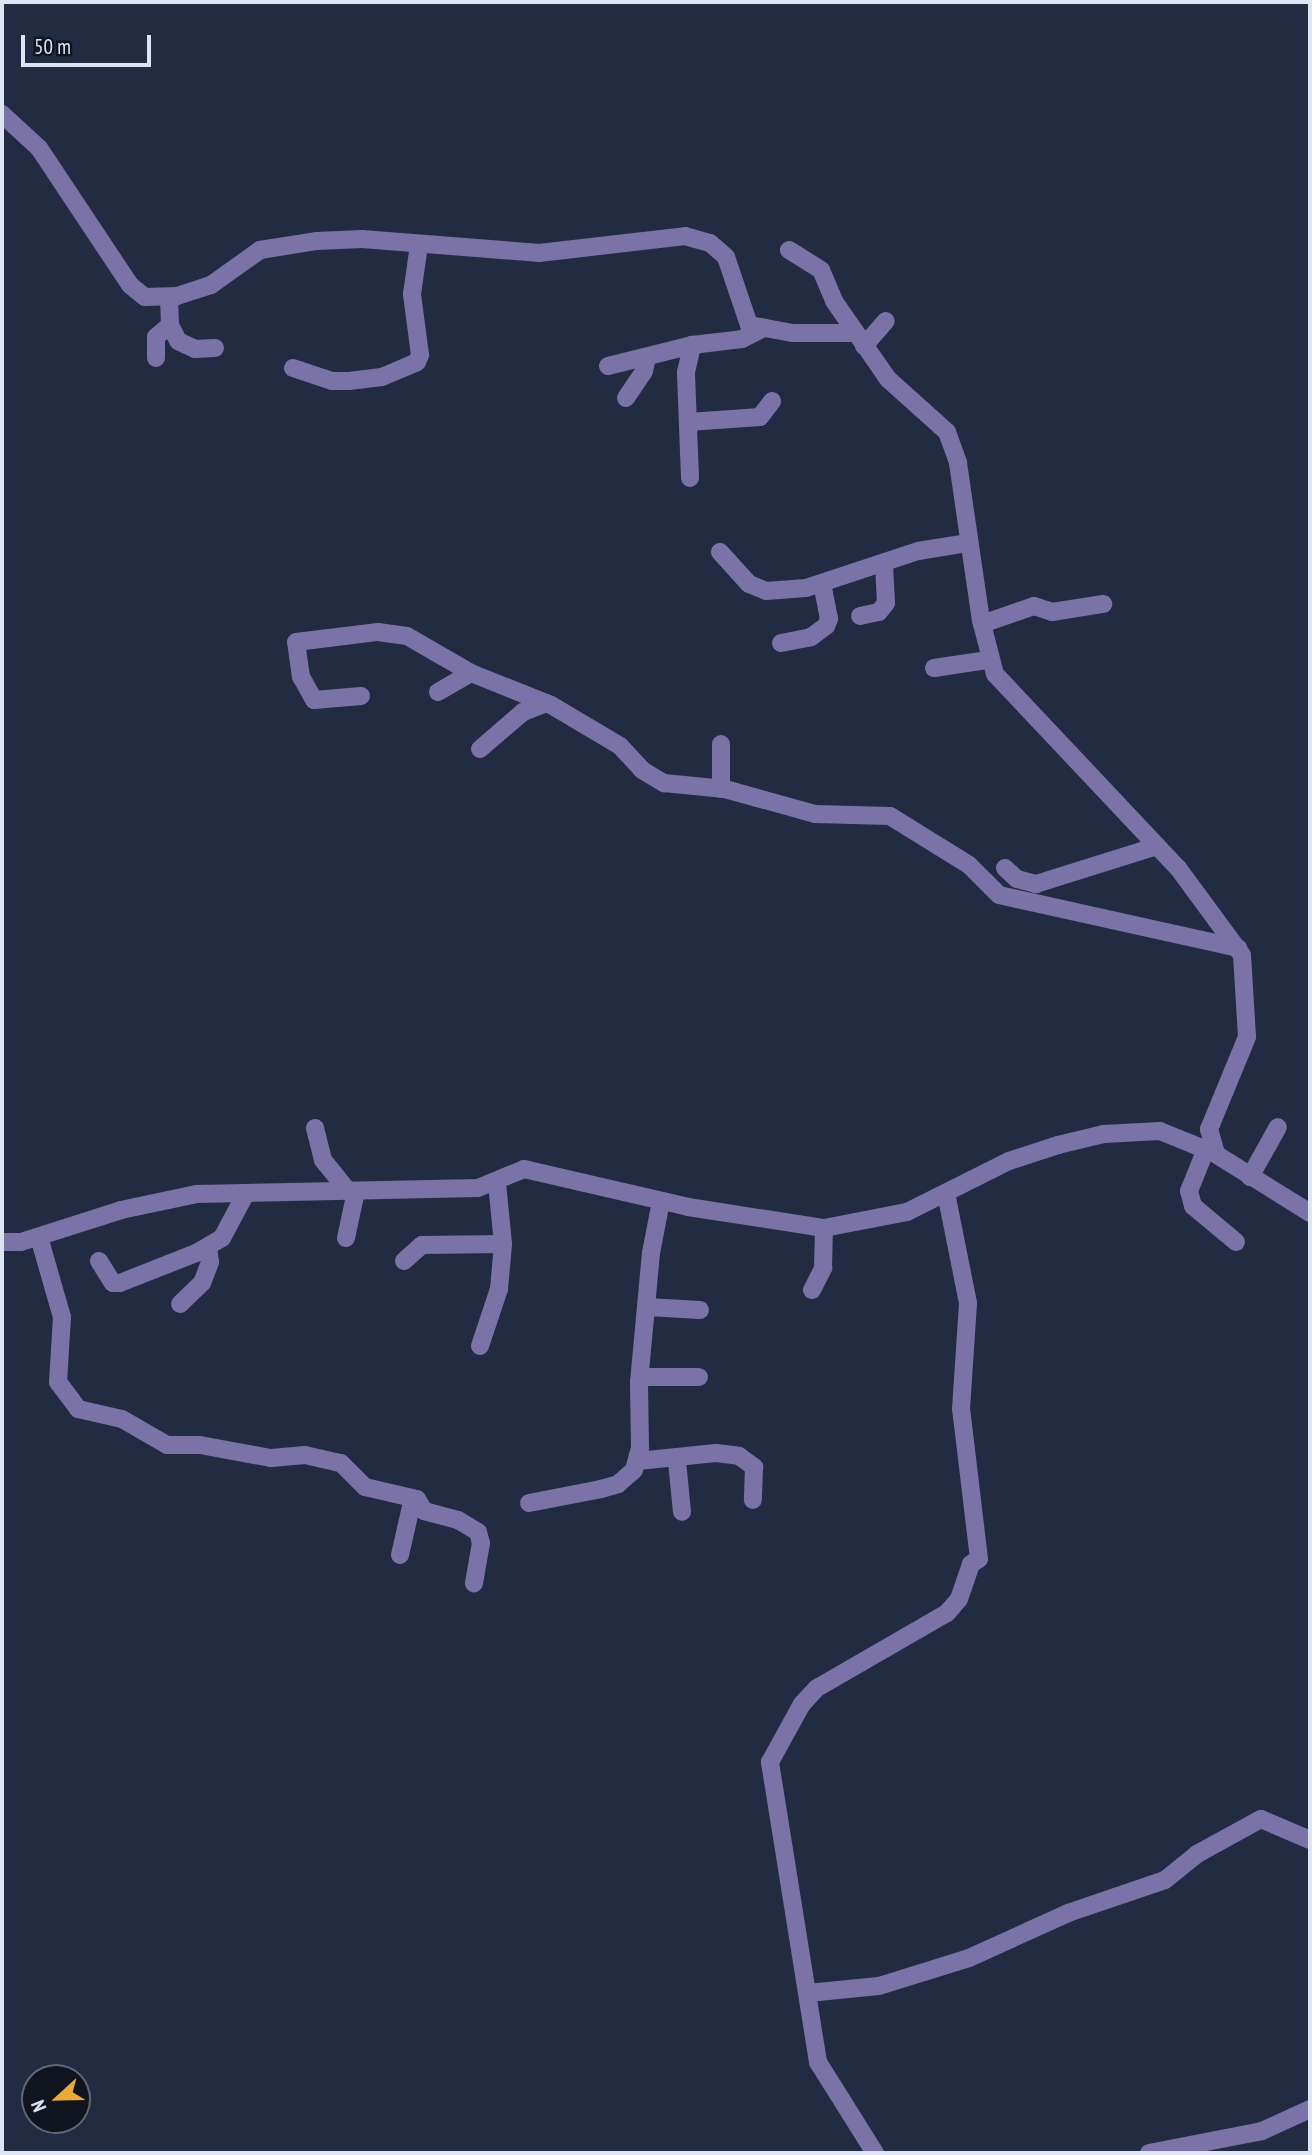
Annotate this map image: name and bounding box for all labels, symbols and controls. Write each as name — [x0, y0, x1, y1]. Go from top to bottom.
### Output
scale bar — [24, 21, 154, 65]
text: 50 m — [34, 33, 71, 60]
north arrow — [21, 2064, 91, 2134]
text: N — [25, 2097, 51, 2115]

